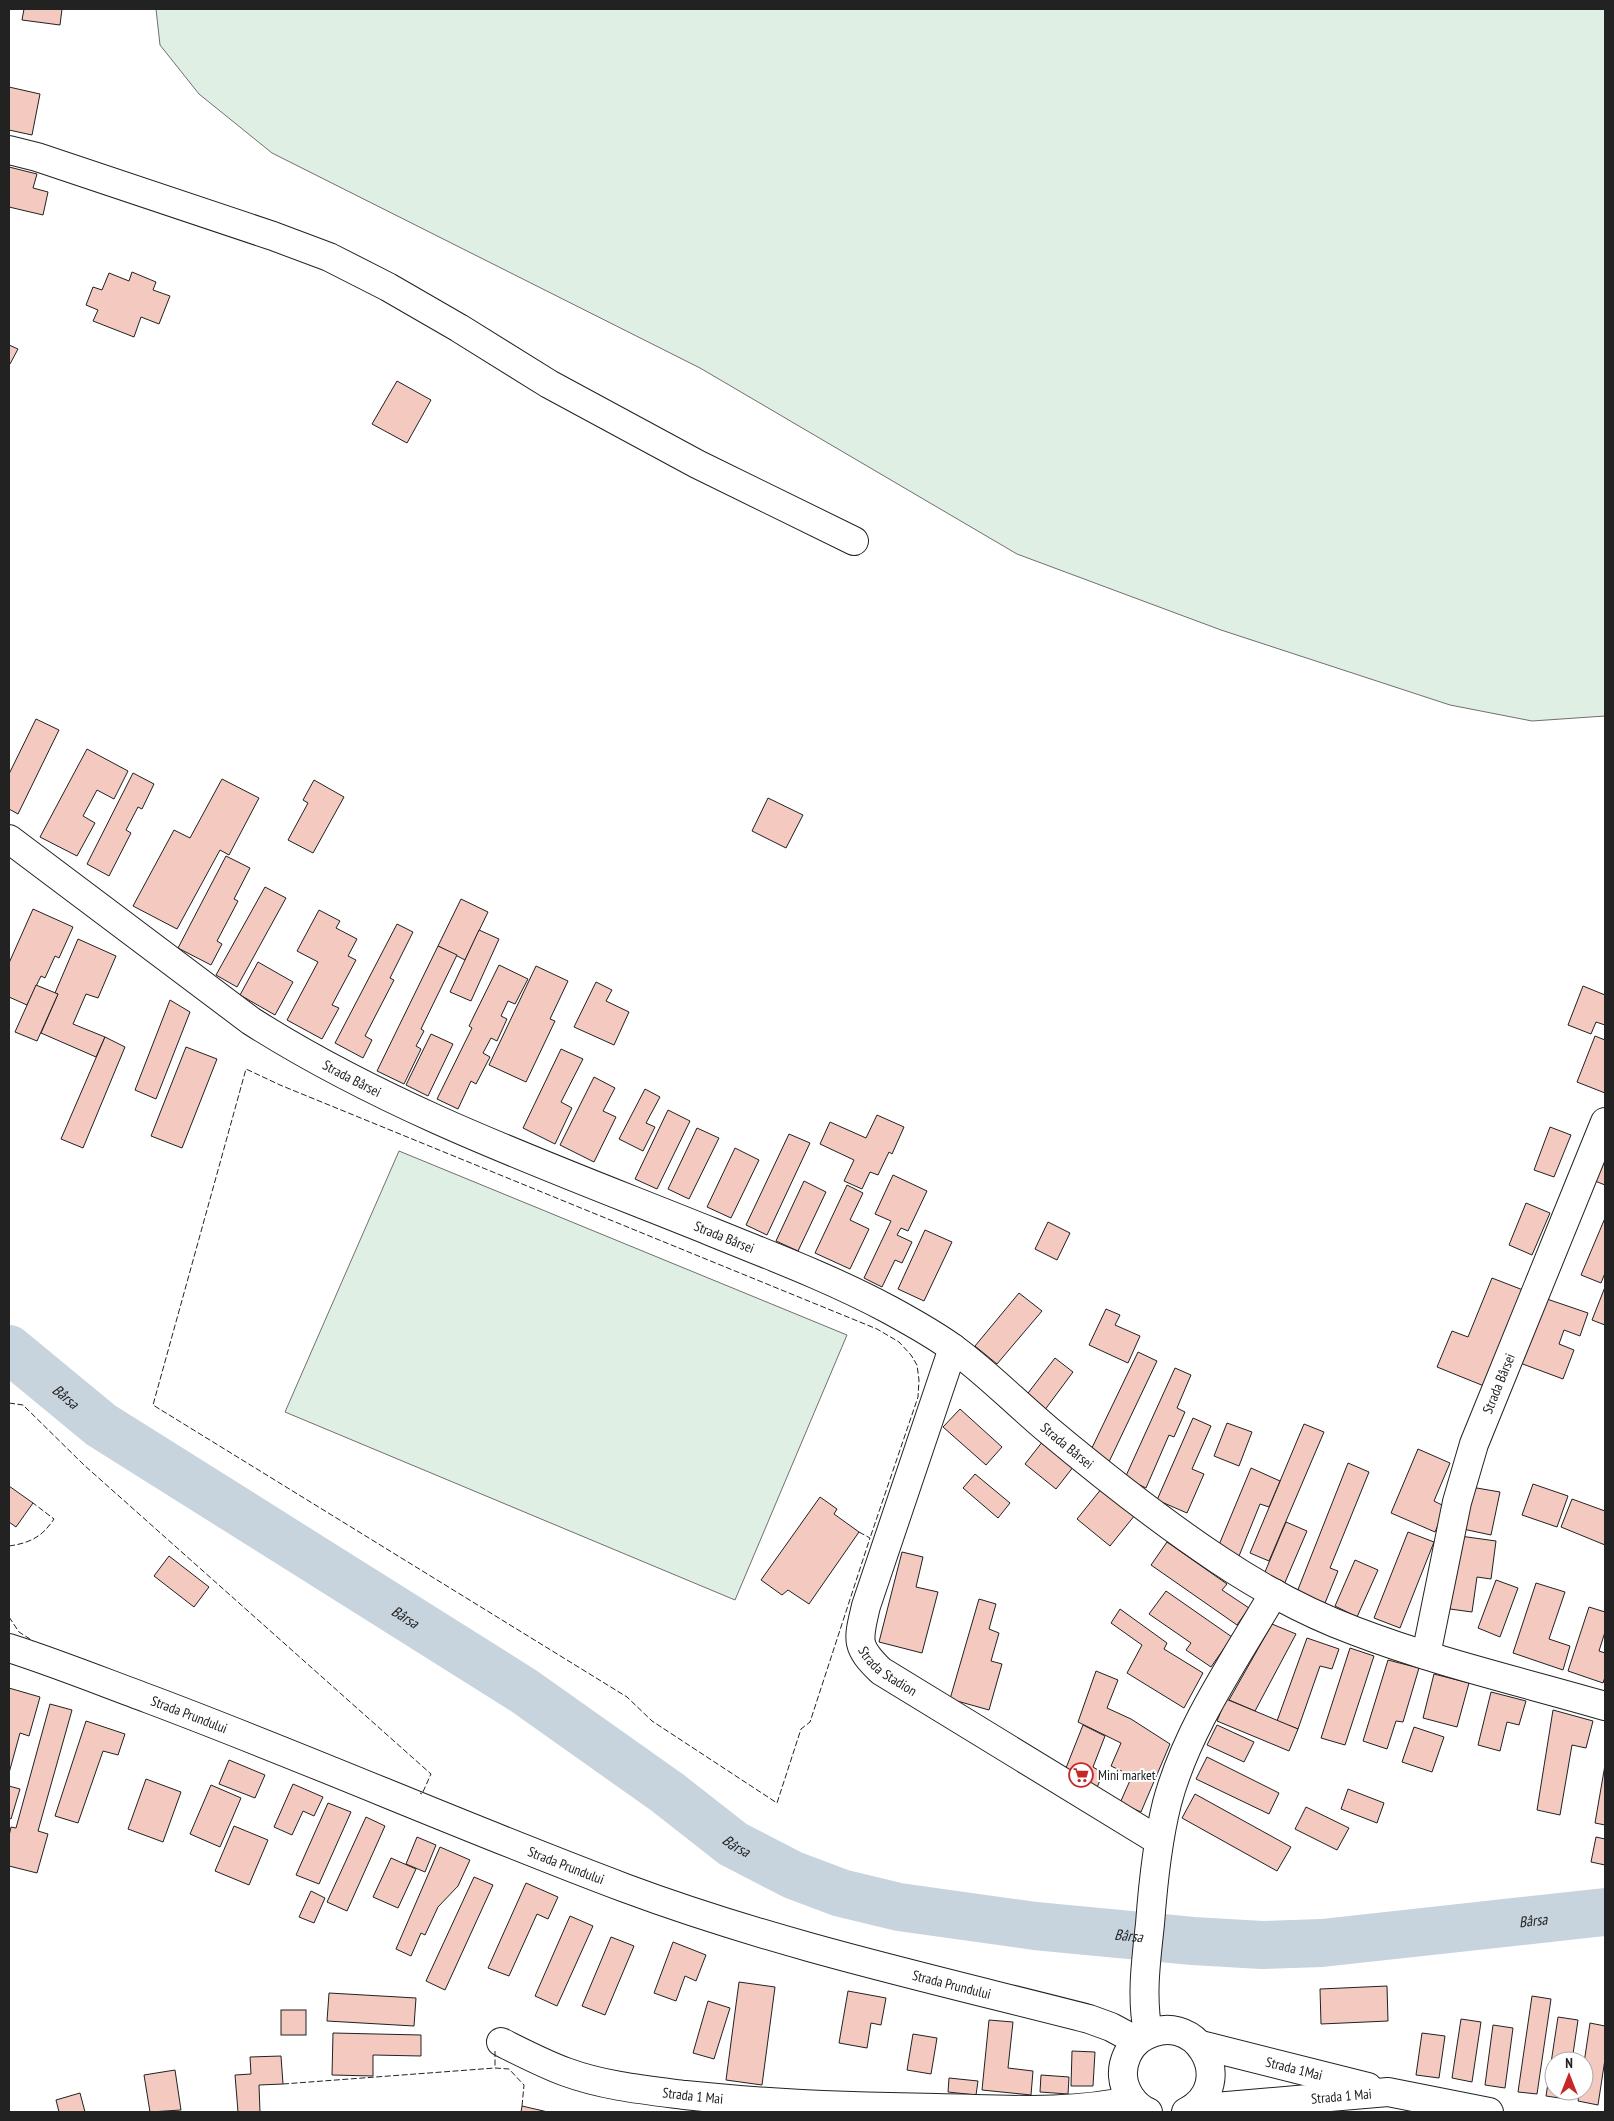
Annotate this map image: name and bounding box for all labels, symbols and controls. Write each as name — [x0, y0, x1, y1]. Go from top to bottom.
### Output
street label: Strada Bârsei — [319, 1056, 384, 1101]
street label: Strada Bârsei — [692, 1217, 757, 1257]
street label: Strada Bârsei — [1478, 1351, 1519, 1416]
water label: Bârsa — [49, 1380, 84, 1413]
street label: Strada Bârsei — [1037, 1419, 1098, 1473]
water label: Bârsa — [388, 1601, 423, 1633]
street label: Strada Stadion — [854, 1643, 920, 1700]
street label: Strada Prundului — [148, 1692, 230, 1737]
supermarket icon: Mini market — [1068, 1762, 1094, 1788]
place label: Mini market — [1098, 1766, 1156, 1784]
water label: Bârsa — [719, 1830, 754, 1861]
street label: Strada Prundului — [525, 1842, 607, 1888]
water label: Bârsa — [1518, 1909, 1549, 1931]
water label: Bârsa — [1114, 1924, 1145, 1946]
street label: Strada Prundului — [910, 1966, 993, 2003]
north arrow — [1544, 2051, 1594, 2101]
street label: Strada 1Mai — [1264, 2053, 1324, 2084]
text: N — [1565, 2054, 1573, 2072]
street label: Strada 1 Mai — [662, 2083, 724, 2108]
street label: Strada 1 Mai — [1310, 2084, 1373, 2108]

